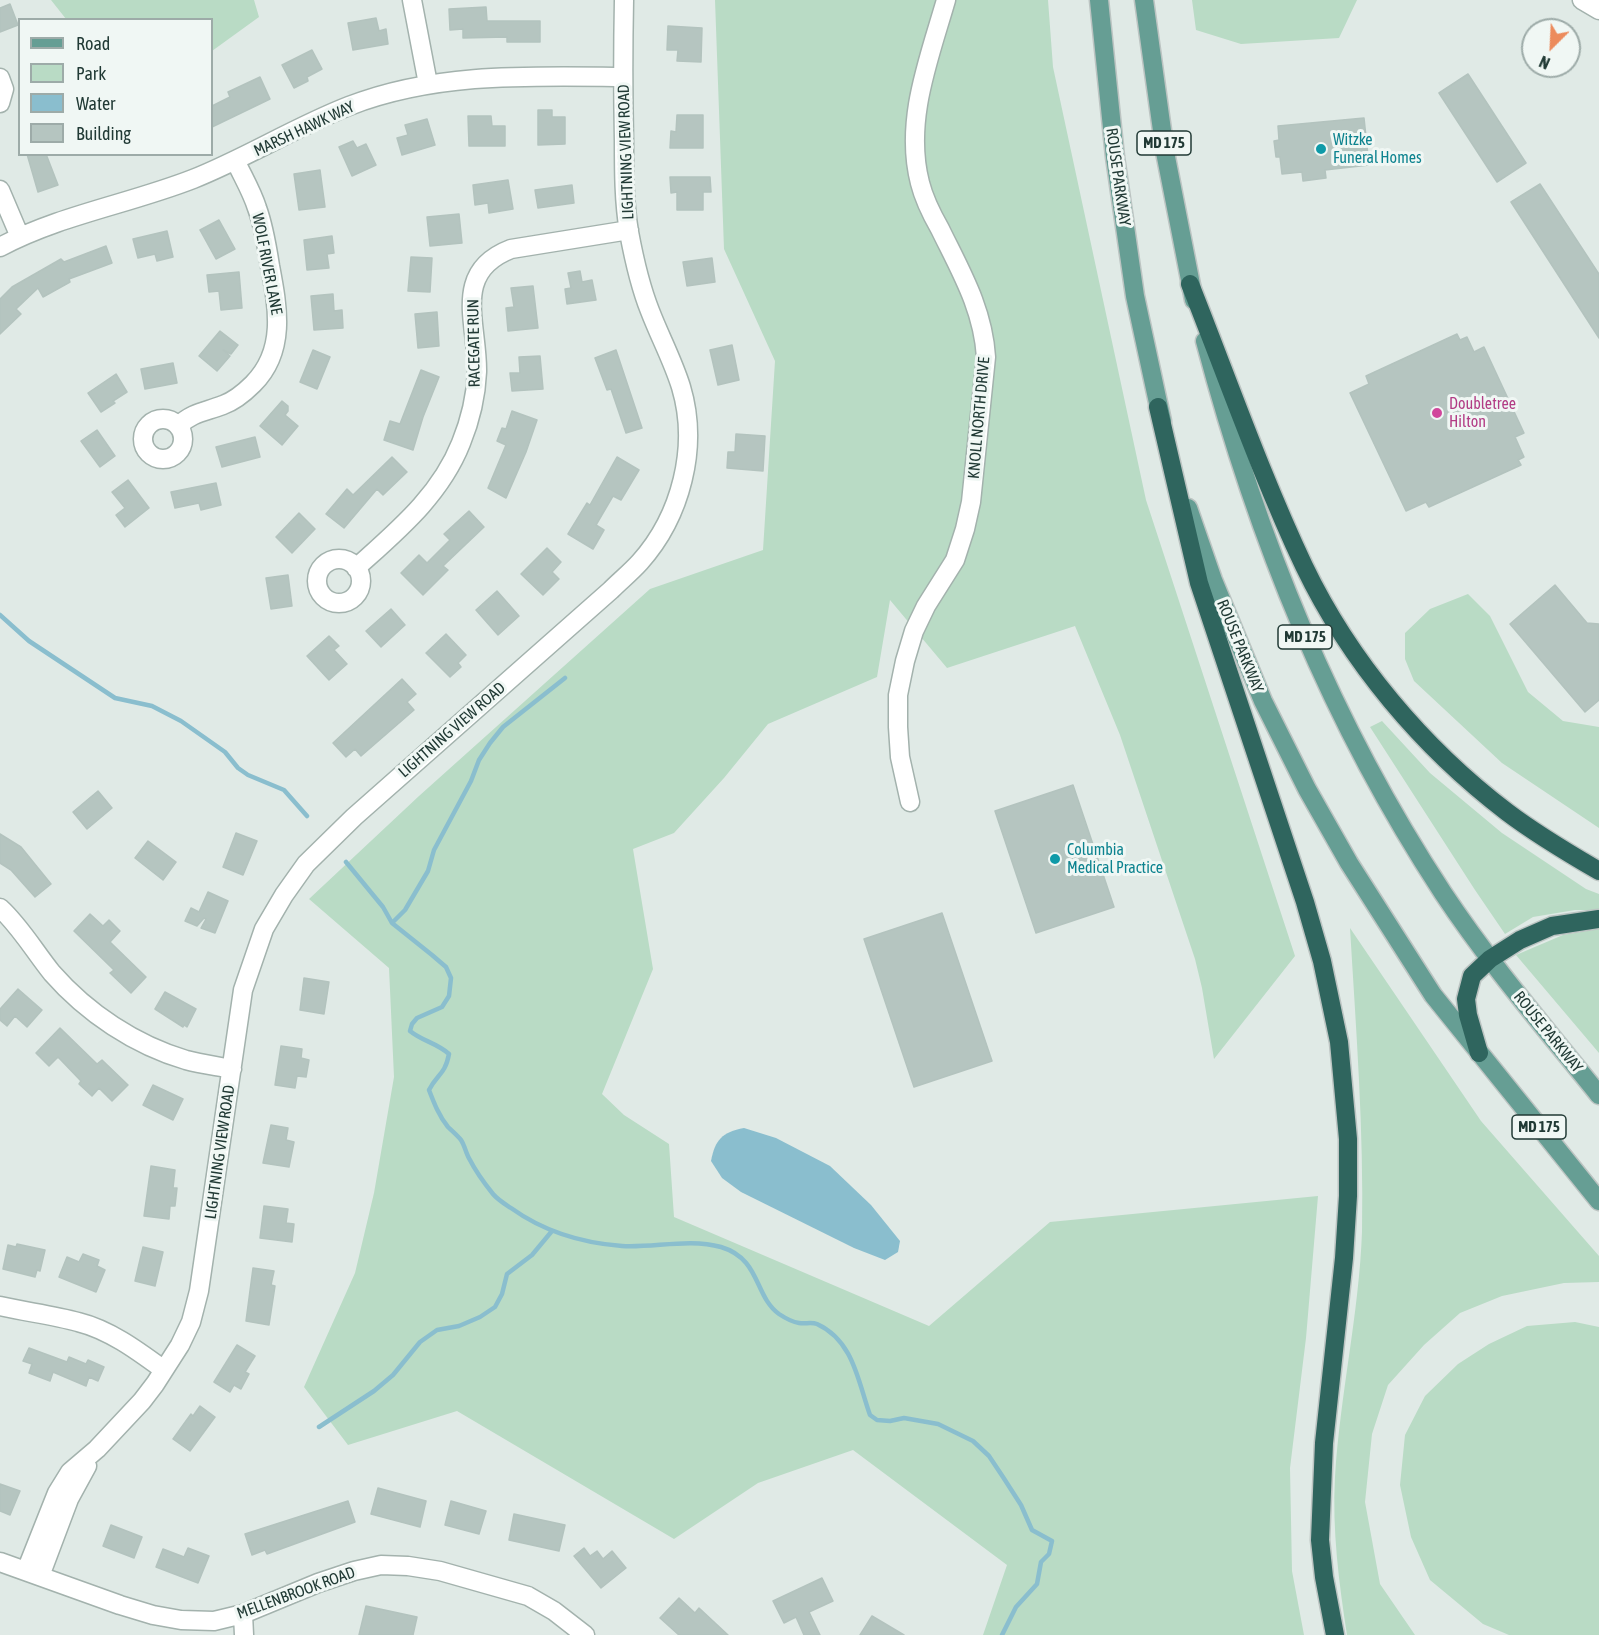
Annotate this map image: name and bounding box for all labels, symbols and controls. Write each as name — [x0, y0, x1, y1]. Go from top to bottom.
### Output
legend — [18, 18, 213, 156]
north arrow — [1521, 18, 1581, 78]
text: Road — [76, 33, 110, 54]
text: N — [1537, 52, 1552, 73]
text: Park — [76, 63, 106, 84]
street label: LIGHTNING VIEW ROAD — [614, 84, 638, 220]
text: Water — [76, 93, 115, 114]
street label: MARSH HAWK WAY — [251, 97, 357, 161]
text: Building — [76, 123, 131, 144]
street label: ROUSE PARKWAY — [1102, 127, 1134, 227]
place label: Witzke Funeral Homes — [1333, 130, 1422, 168]
road number: MD 175 — [1137, 131, 1191, 155]
marker: Witzke Funeral Homes — [1314, 142, 1328, 156]
street label: WOLF RIVER LANE — [248, 212, 286, 316]
street label: RACEGATE RUN — [464, 299, 484, 387]
street label: KNOLL NORTH DRIVE — [964, 356, 994, 480]
place label: Doubletree Hilton — [1449, 394, 1516, 432]
marker: Doubletree Hilton — [1430, 406, 1444, 420]
street label: ROUSE PARKWAY — [1213, 597, 1267, 695]
road number: MD 175 — [1278, 625, 1332, 649]
street label: LIGHTNING VIEW ROAD — [395, 678, 509, 782]
place label: Columbia Medical Practice — [1067, 840, 1163, 878]
marker: Columbia Medical Practice — [1048, 852, 1062, 866]
street label: ROUSE PARKWAY — [1509, 988, 1587, 1076]
street label: LIGHTNING VIEW ROAD — [201, 1084, 239, 1220]
road number: MD 175 — [1512, 1115, 1566, 1139]
street label: MELLENBROOK ROAD — [234, 1563, 358, 1623]

